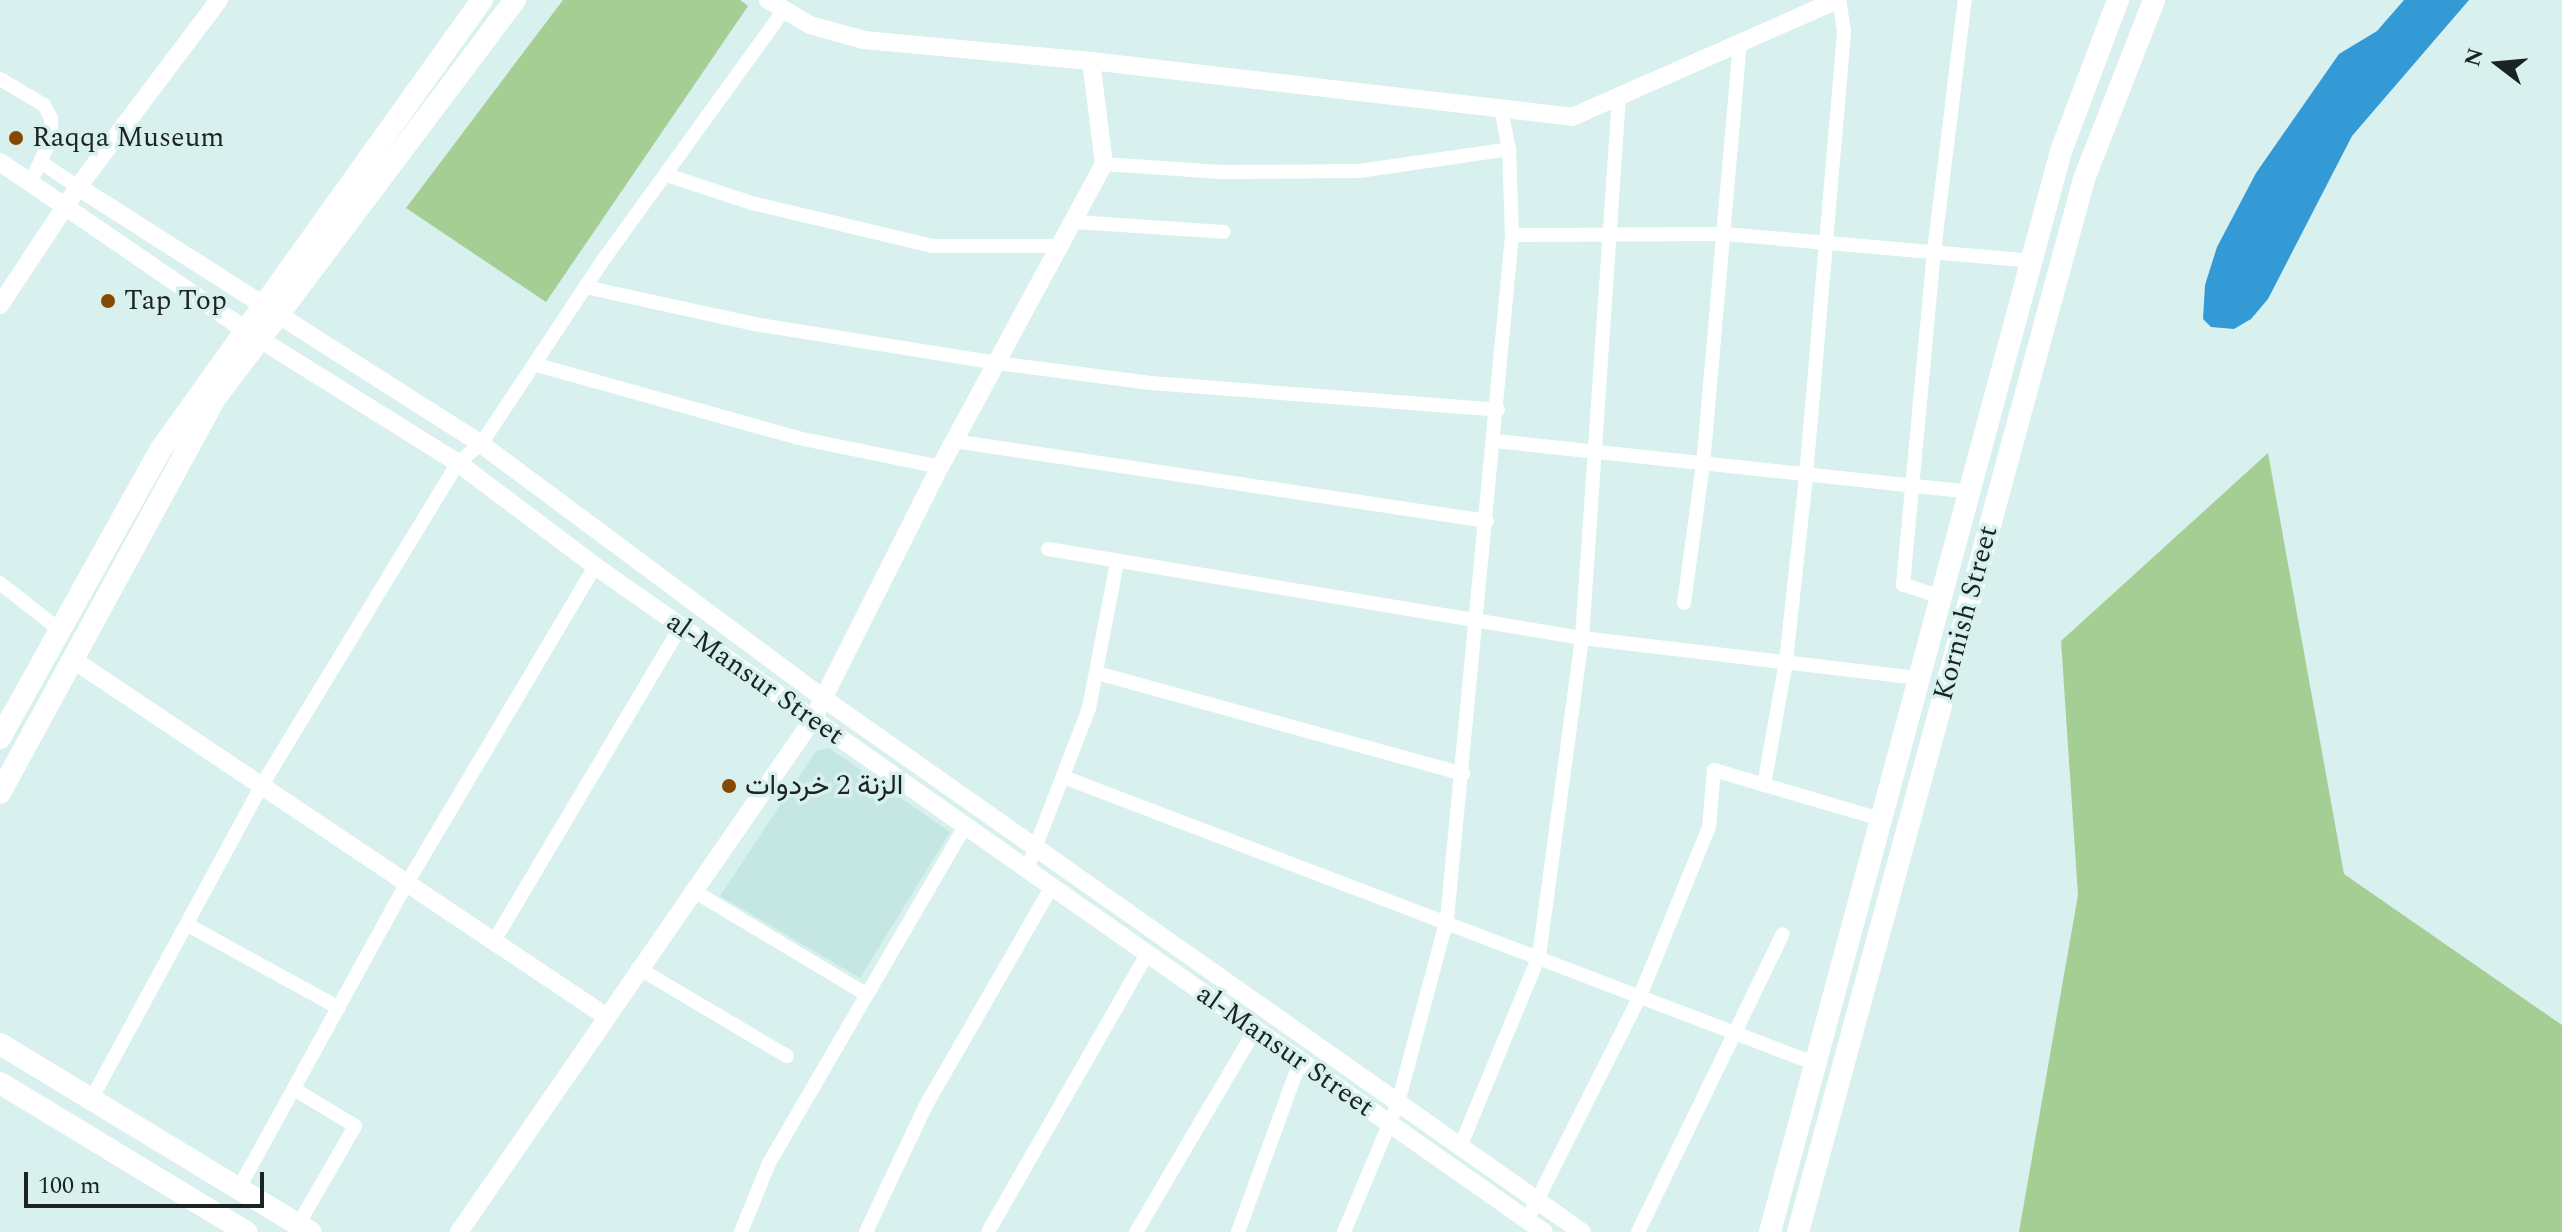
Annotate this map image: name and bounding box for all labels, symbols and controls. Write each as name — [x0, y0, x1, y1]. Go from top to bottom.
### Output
north arrow — [2458, 24, 2538, 104]
text: N — [2456, 44, 2493, 70]
place label: Raqqa Museum — [32, 121, 224, 155]
marker: Raqqa Museum — [7, 129, 25, 147]
place label: Tap Top — [124, 284, 227, 318]
marker: Tap Top — [99, 292, 117, 310]
street label: Kornish Street — [1927, 522, 2005, 704]
street label: al-Mansur Street — [660, 605, 850, 753]
place label: الزنة 2 خردوات — [745, 769, 903, 803]
marker: الزنة 2 خردوات — [720, 777, 738, 795]
street label: al-Mansur Street — [1190, 977, 1380, 1125]
scale bar — [28, 1156, 268, 1206]
text: 100 m — [38, 1168, 101, 1204]

